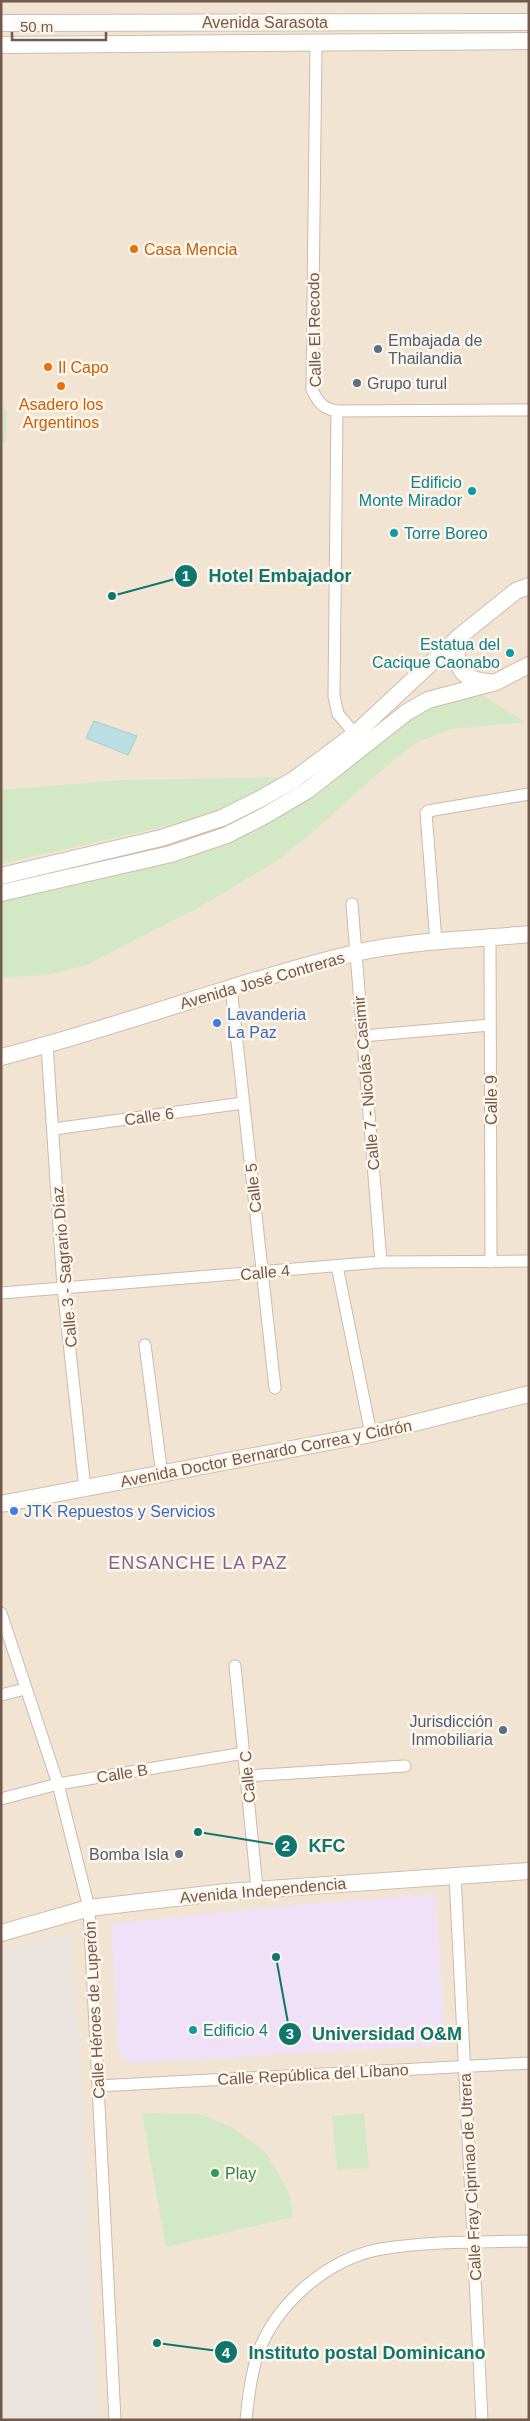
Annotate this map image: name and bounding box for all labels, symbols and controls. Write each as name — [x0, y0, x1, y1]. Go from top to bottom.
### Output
scale bar — [12, 10, 106, 42]
street label: Avenida Sarasota — [202, 14, 328, 31]
text: 50 m — [20, 18, 53, 35]
place label: Casa Mencia — [144, 241, 237, 258]
marker: Casa Mencia — [128, 243, 140, 255]
street label: Calle El Recodo — [305, 272, 324, 387]
place label: Embajada de Thailandia — [388, 332, 482, 367]
marker: Embajada de Thailandia — [372, 343, 384, 355]
place label: Il Capo — [58, 359, 109, 376]
marker: Il Capo — [42, 361, 54, 373]
place label: Grupo turul — [367, 375, 447, 392]
marker: Grupo turul — [351, 377, 363, 389]
marker: Asadero los Argentinos — [55, 380, 67, 392]
place label: Asadero los Argentinos — [19, 396, 103, 431]
place label: Edificio Monte Mirador — [359, 474, 463, 509]
marker: Edificio Monte Mirador — [466, 485, 478, 497]
place label: Torre Boreo — [404, 525, 488, 542]
marker: Torre Boreo — [388, 527, 400, 539]
callout: Hotel Embajador — [174, 559, 362, 592]
text: Hotel Embajador — [208, 566, 352, 586]
text: 1 — [182, 567, 190, 584]
place label: Estatua del Cacique Caonabo — [372, 636, 500, 671]
marker: Estatua del Cacique Caonabo — [504, 647, 516, 659]
street label: Avenida José Contreras — [178, 949, 346, 1012]
street label: Calle 7 - Nicolás Casimir — [350, 994, 383, 1171]
place label: Lavanderia La Paz — [227, 1006, 306, 1041]
marker: Lavanderia La Paz — [211, 1017, 223, 1029]
street label: Calle 9 — [483, 1075, 500, 1125]
street label: Calle 6 — [123, 1105, 175, 1128]
street label: Calle 5 — [242, 1162, 265, 1214]
street label: Calle 3 - Sagrario Díaz — [49, 1186, 80, 1348]
street label: Calle 4 — [239, 1262, 291, 1283]
street label: Avenida Doctor Bernardo Correa y Cidrón — [119, 1417, 413, 1490]
place label: JTK Repuestos y Servicios — [24, 1503, 215, 1520]
marker: JTK Repuestos y Servicios — [8, 1505, 20, 1517]
district label: ENSANCHE LA PAZ — [108, 1553, 288, 1573]
place label: Jurisdicción Inmobiliaria — [409, 1713, 493, 1748]
marker: Jurisdicción Inmobiliaria — [497, 1724, 509, 1736]
street label: Calle C — [237, 1750, 258, 1804]
street label: Calle B — [95, 1761, 149, 1786]
callout: KFC — [274, 1829, 356, 1862]
text: KFC — [309, 1836, 346, 1856]
text: 2 — [282, 1837, 290, 1854]
place label: Bomba Isla — [89, 1846, 169, 1863]
marker: Bomba Isla — [173, 1848, 185, 1860]
street label: Avenida Independencia — [179, 1875, 347, 1906]
street label: Calle Héroes de Luperón — [81, 1921, 108, 2099]
callout: Universidad O&M — [277, 2018, 472, 2051]
place label: Edificio 4 — [203, 2022, 268, 2039]
marker: Edificio 4 — [187, 2024, 199, 2036]
text: Universidad O&M — [312, 2024, 462, 2044]
text: 3 — [286, 2025, 294, 2042]
street label: Calle República del Líbano — [217, 2061, 409, 2088]
street label: Calle Fray Ciprinao de Utrera — [457, 2073, 484, 2281]
place label: Play — [225, 2165, 256, 2182]
marker: Play — [209, 2167, 221, 2179]
callout: Instituto postal Dominicano — [214, 2336, 496, 2369]
text: Instituto postal Dominicano — [249, 2343, 486, 2363]
text: 4 — [222, 2344, 231, 2361]

